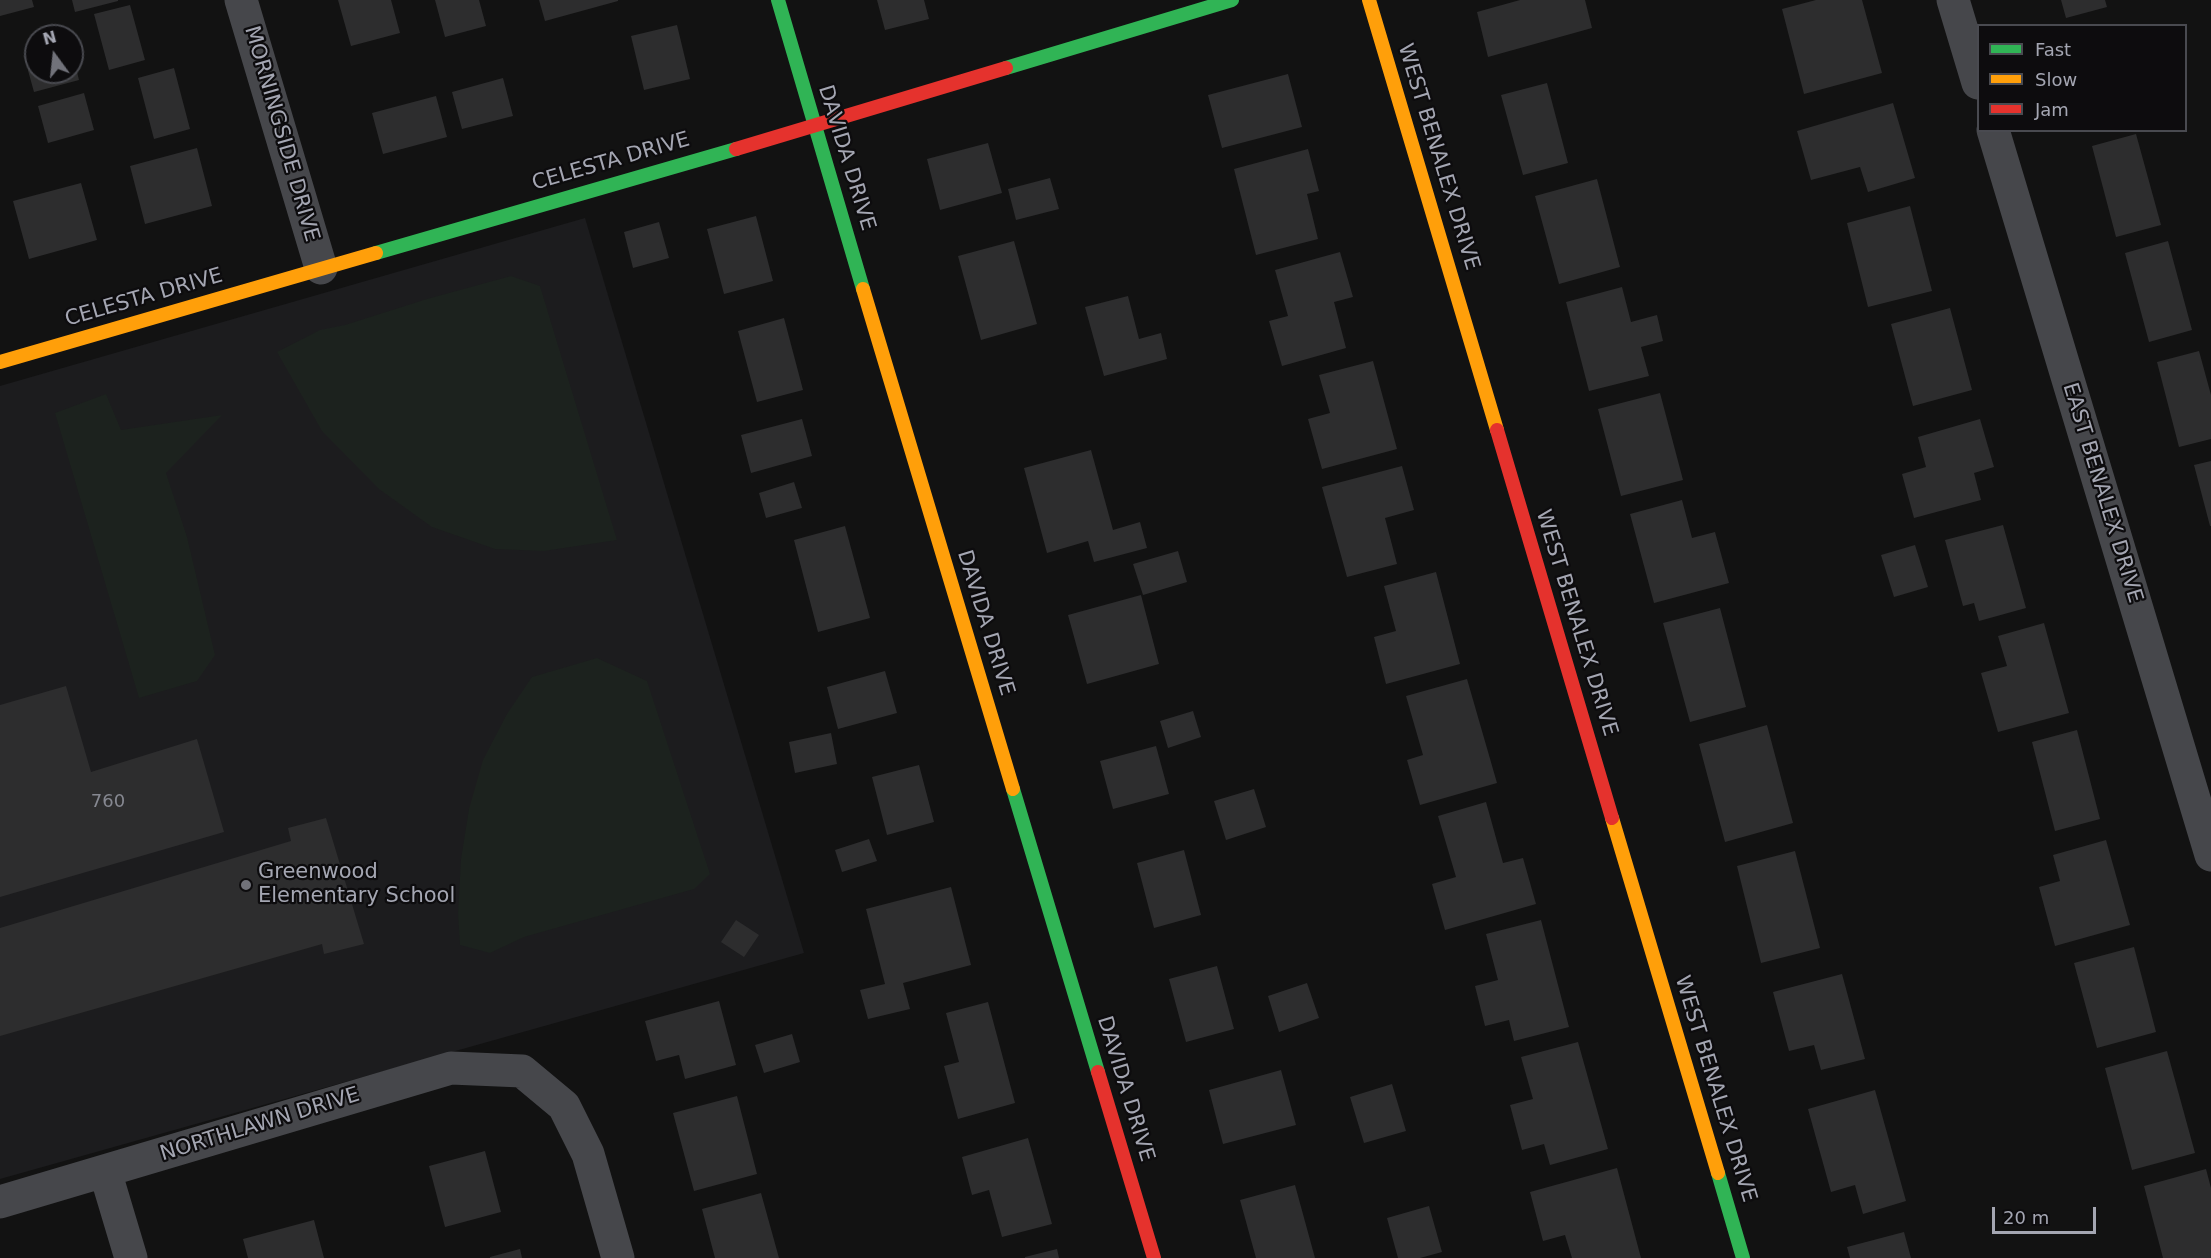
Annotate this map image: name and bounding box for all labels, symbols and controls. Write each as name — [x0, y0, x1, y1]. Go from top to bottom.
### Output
street label: MORNINGSIDE DRIVE — [238, 23, 324, 245]
north arrow — [24, 24, 84, 84]
legend — [1977, 24, 2187, 132]
text: N — [41, 27, 59, 49]
text: Fast — [2035, 39, 2071, 60]
street label: WEST BENALEX DRIVE — [1392, 41, 1484, 273]
text: Slow — [2035, 69, 2077, 90]
street label: DAVIDA DRIVE — [812, 82, 880, 234]
text: Jam — [2035, 99, 2069, 120]
street label: CELESTA DRIVE — [529, 127, 693, 197]
street label: CELESTA DRIVE — [62, 263, 226, 333]
street label: EAST BENALEX DRIVE — [2056, 380, 2148, 606]
street label: WEST BENALEX DRIVE — [1530, 507, 1622, 739]
street label: DAVIDA DRIVE — [951, 547, 1019, 699]
house number: 760 — [91, 791, 125, 813]
place label: Greenwood Elementary School — [258, 860, 455, 910]
marker: Greenwood Elementary School — [239, 878, 253, 892]
street label: WEST BENALEX DRIVE — [1669, 973, 1761, 1205]
street label: DAVIDA DRIVE — [1091, 1013, 1159, 1165]
street label: NORTHLAWN DRIVE — [157, 1083, 363, 1167]
scale bar — [1995, 1195, 2098, 1233]
text: 20 m — [2003, 1207, 2049, 1228]

